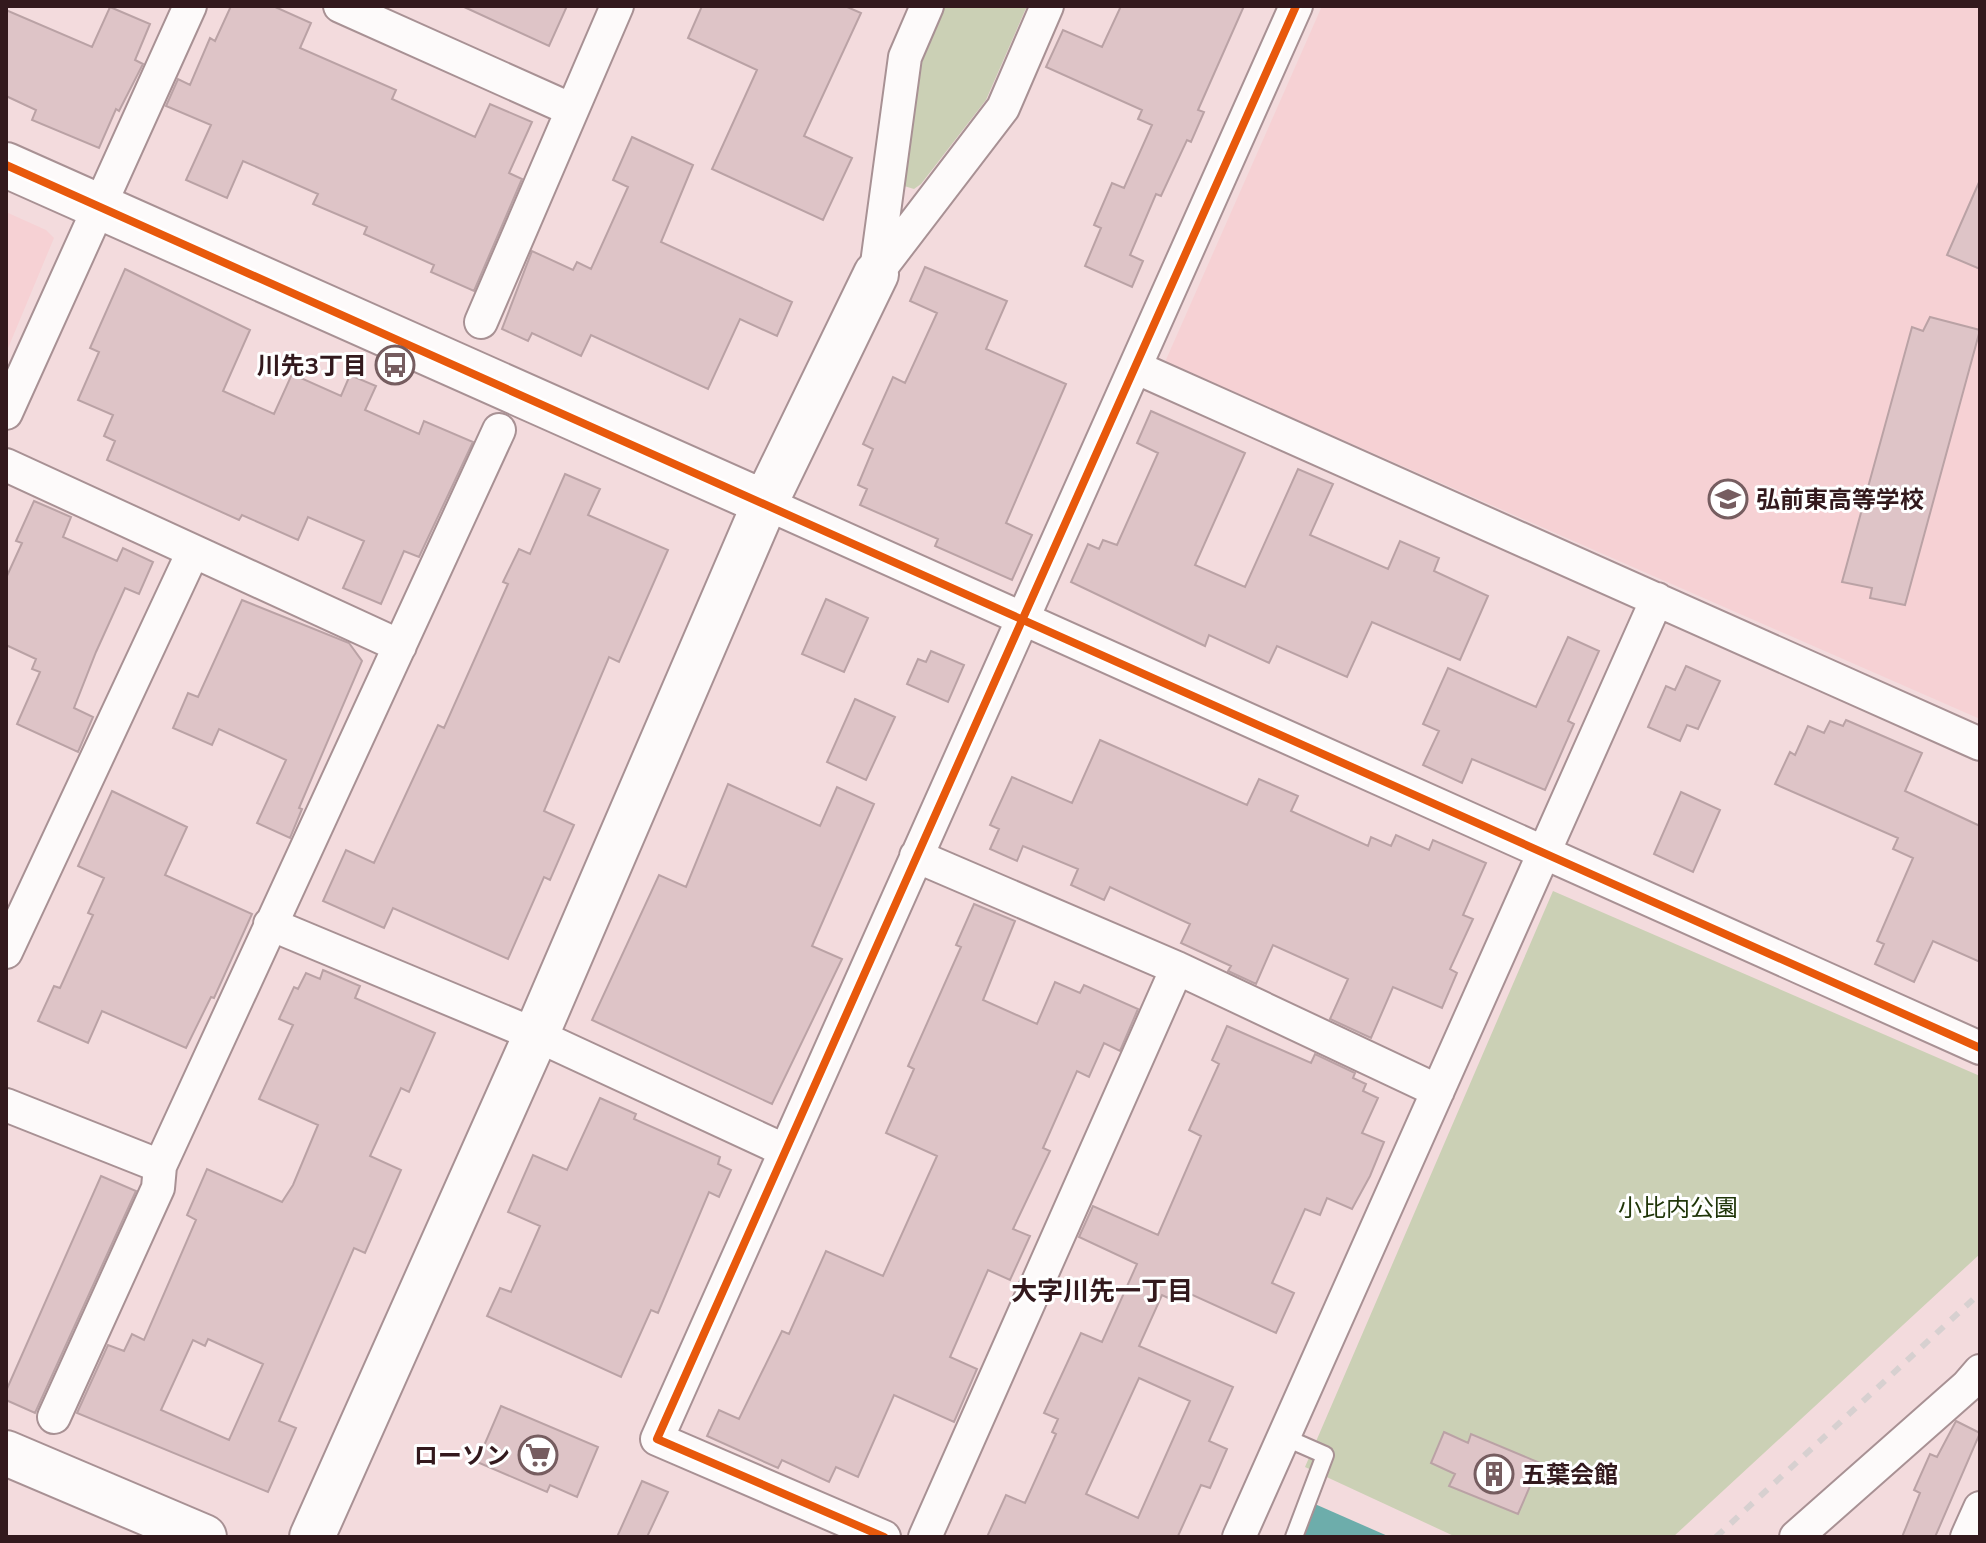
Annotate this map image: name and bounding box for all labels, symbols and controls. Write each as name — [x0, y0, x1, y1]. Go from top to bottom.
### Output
bus stop icon: 川先3丁目 — [374, 344, 416, 386]
place label: 川先3丁目 — [257, 350, 367, 380]
school or university icon: 弘前東高等学校 — [1707, 478, 1749, 520]
place label: 弘前東高等学校 — [1756, 484, 1924, 514]
park label: 小比内公園 — [1618, 1192, 1738, 1222]
district label: 大字川先一丁目 — [1011, 1274, 1193, 1307]
supermarket icon: ローソン — [517, 1434, 559, 1476]
place label: ローソン — [414, 1440, 510, 1470]
building icon: 五葉会館 — [1473, 1453, 1515, 1495]
place label: 五葉会館 — [1522, 1459, 1618, 1489]

